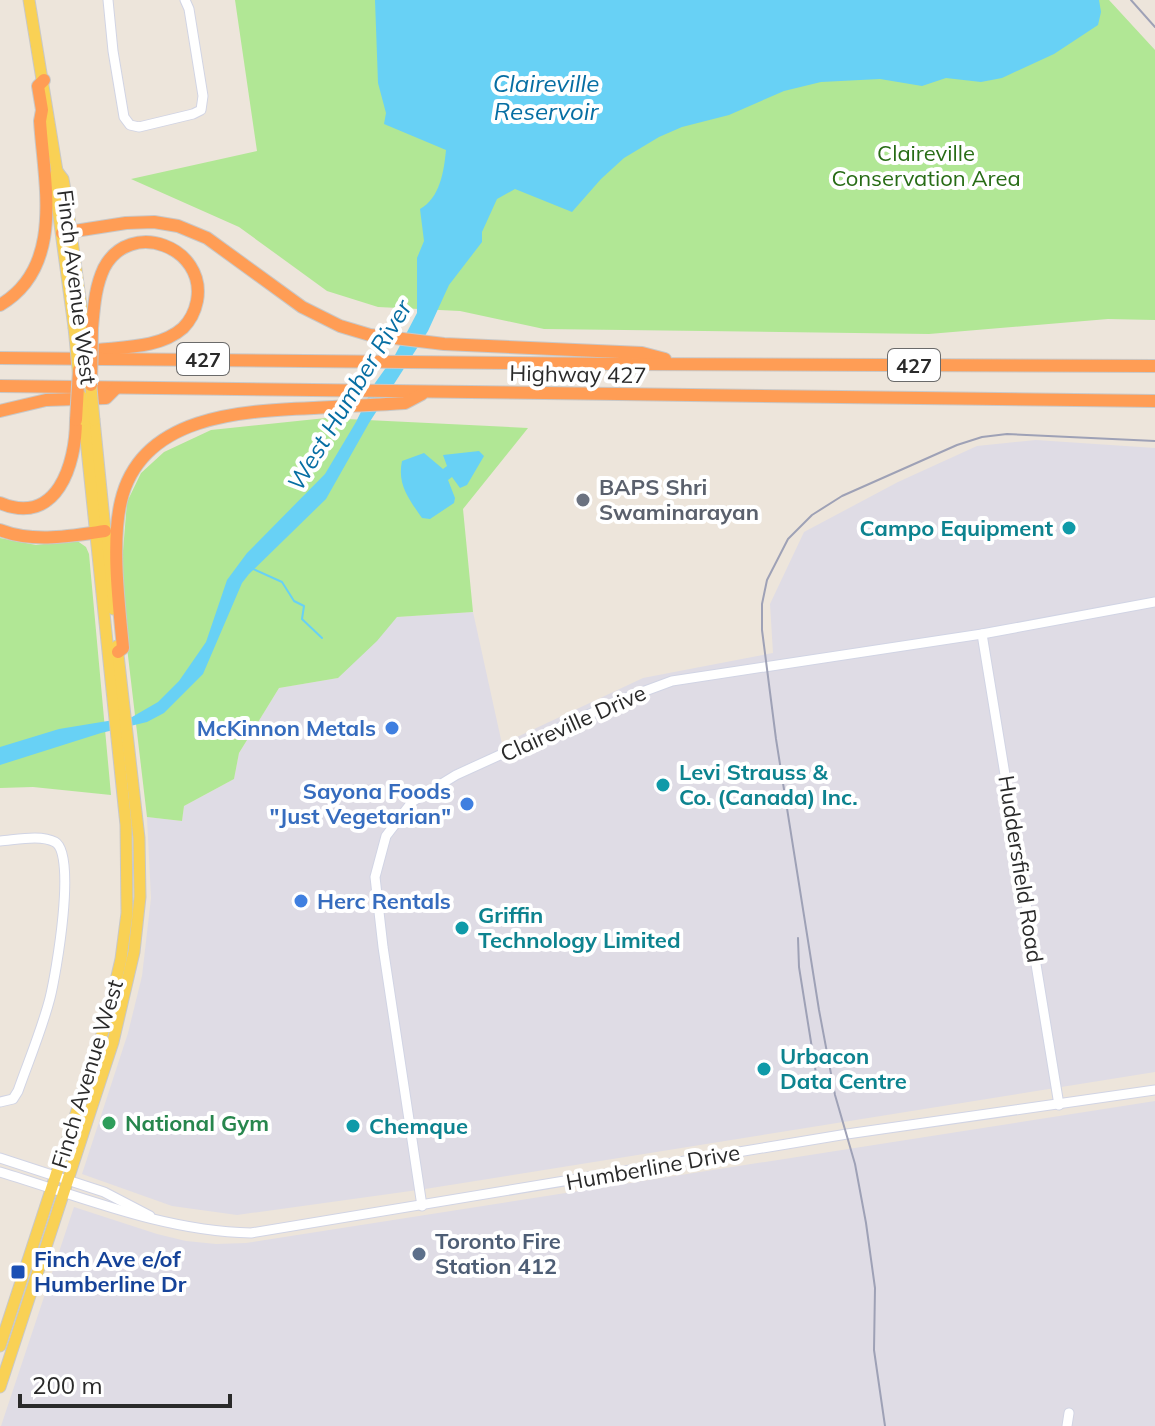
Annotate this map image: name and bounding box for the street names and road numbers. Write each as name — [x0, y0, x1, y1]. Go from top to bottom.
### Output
street label: Finch Avenue West — [51, 188, 103, 386]
road number: 427 — [177, 343, 229, 375]
road number: 427 — [888, 349, 940, 381]
street label: Highway 427 — [509, 359, 647, 389]
street label: Claireville Drive — [496, 678, 650, 768]
street label: Huddersfield Road — [992, 773, 1050, 965]
street label: Finch Avenue West — [45, 976, 129, 1172]
street label: Humberline Drive — [564, 1138, 742, 1196]

